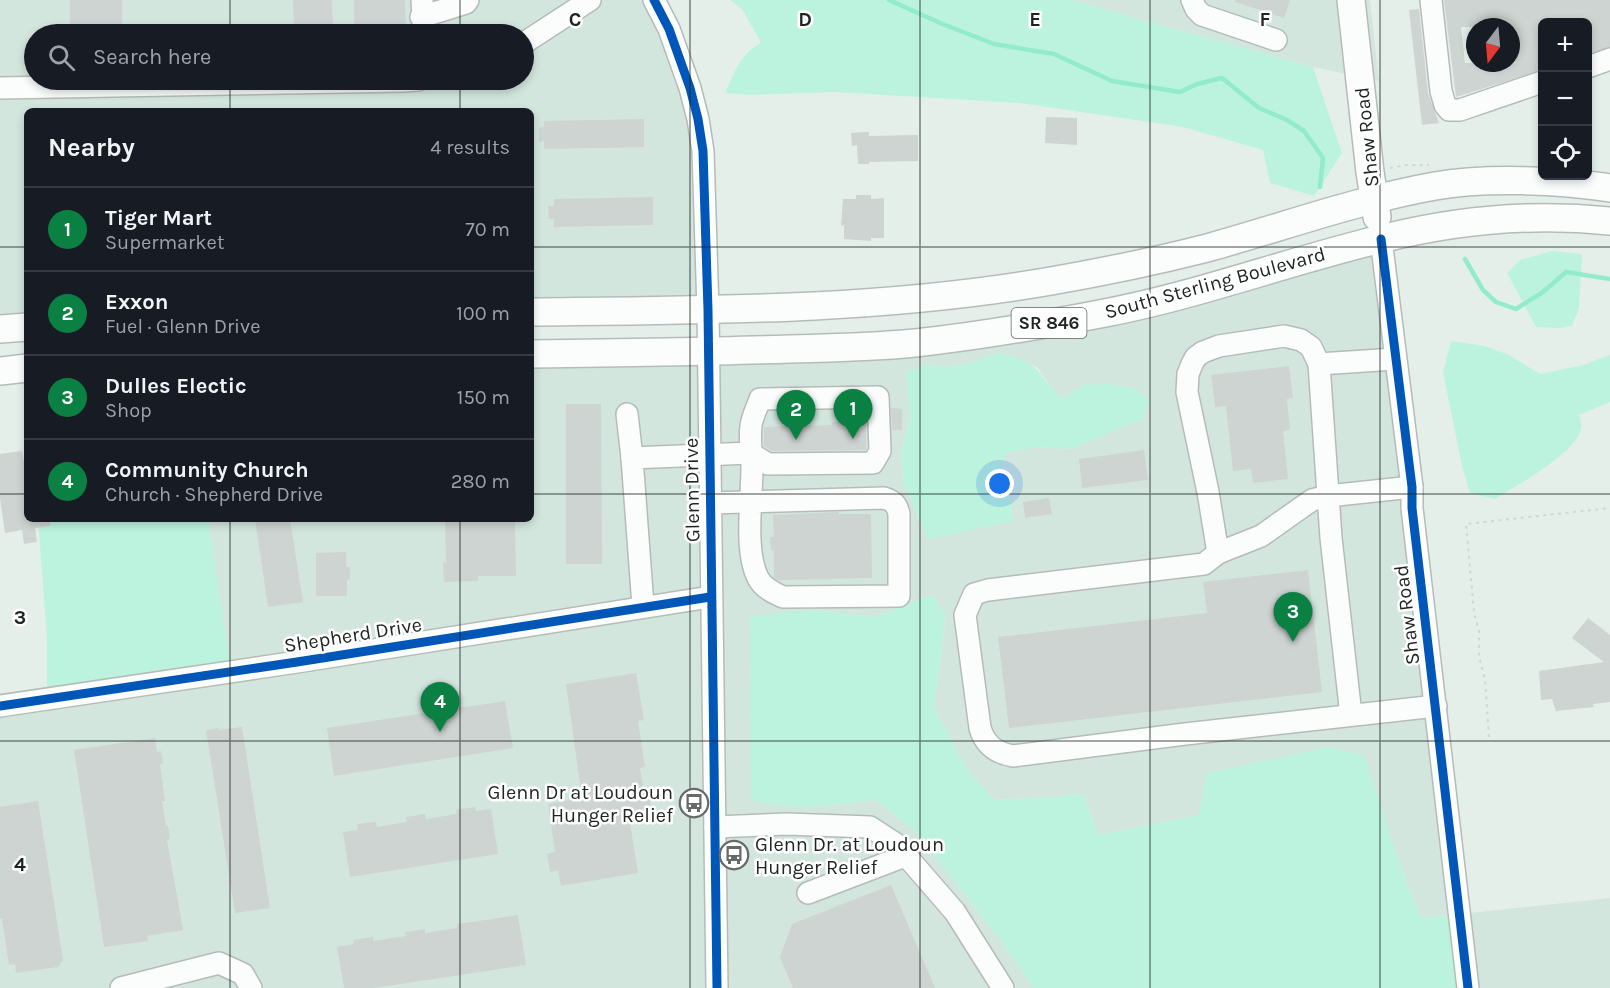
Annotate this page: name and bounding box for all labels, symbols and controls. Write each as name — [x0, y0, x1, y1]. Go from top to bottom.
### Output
text: C — [569, 8, 581, 31]
text: D — [798, 8, 812, 31]
text: E — [1029, 8, 1041, 31]
text: F — [1260, 8, 1271, 31]
north arrow — [1466, 18, 1520, 72]
map controls — [1538, 18, 1592, 180]
button: + — [1538, 18, 1592, 72]
search box — [24, 24, 534, 90]
icon: search — [45, 41, 78, 74]
text: Search here — [93, 44, 211, 70]
button: − — [1538, 72, 1592, 126]
street label: Shaw Road — [1350, 86, 1384, 188]
button: locate — [1538, 126, 1592, 180]
text: Nearby — [48, 132, 135, 163]
text: 4 results — [430, 136, 510, 159]
text: Tiger Mart — [105, 205, 212, 231]
text: 1 — [64, 218, 71, 241]
text: 70 m — [465, 218, 510, 241]
text: Supermarket — [105, 231, 224, 254]
street label: South Sterling Boulevard — [1102, 242, 1328, 324]
text: Exxon — [105, 289, 168, 315]
text: 2 — [61, 302, 74, 325]
text: 100 m — [456, 302, 510, 325]
road number: SR 846 — [1012, 308, 1086, 338]
text: Fuel · Glenn Drive — [105, 315, 260, 338]
text: Dulles Electic — [105, 373, 247, 399]
text: 3 — [61, 386, 74, 409]
text: 150 m — [457, 386, 510, 409]
pin: 2 — [776, 390, 816, 440]
pin: 1 — [834, 390, 872, 439]
text: Shop — [105, 399, 152, 422]
street label: Glenn Drive — [680, 438, 704, 542]
text: Community Church — [105, 457, 309, 483]
your location — [985, 469, 1014, 498]
text: 4 — [62, 470, 73, 493]
text: 280 m — [451, 470, 510, 493]
text: Church · Shepherd Drive — [105, 483, 323, 506]
street label: Shaw Road — [1389, 564, 1425, 666]
pin: 3 — [1274, 592, 1312, 642]
text: 3 — [14, 606, 26, 629]
street label: Shepherd Drive — [283, 613, 423, 657]
pin: 4 — [420, 682, 460, 732]
place label: Glenn Dr at Loudoun Hunger Relief — [488, 781, 673, 827]
bus stop icon: Glenn Dr at Loudoun Hunger Relief — [678, 787, 710, 819]
place label: Glenn Dr. at Loudoun Hunger Relief — [755, 833, 944, 879]
bus stop icon: Glenn Dr. at Loudoun Hunger Relief — [718, 839, 750, 871]
text: 4 — [14, 853, 26, 876]

